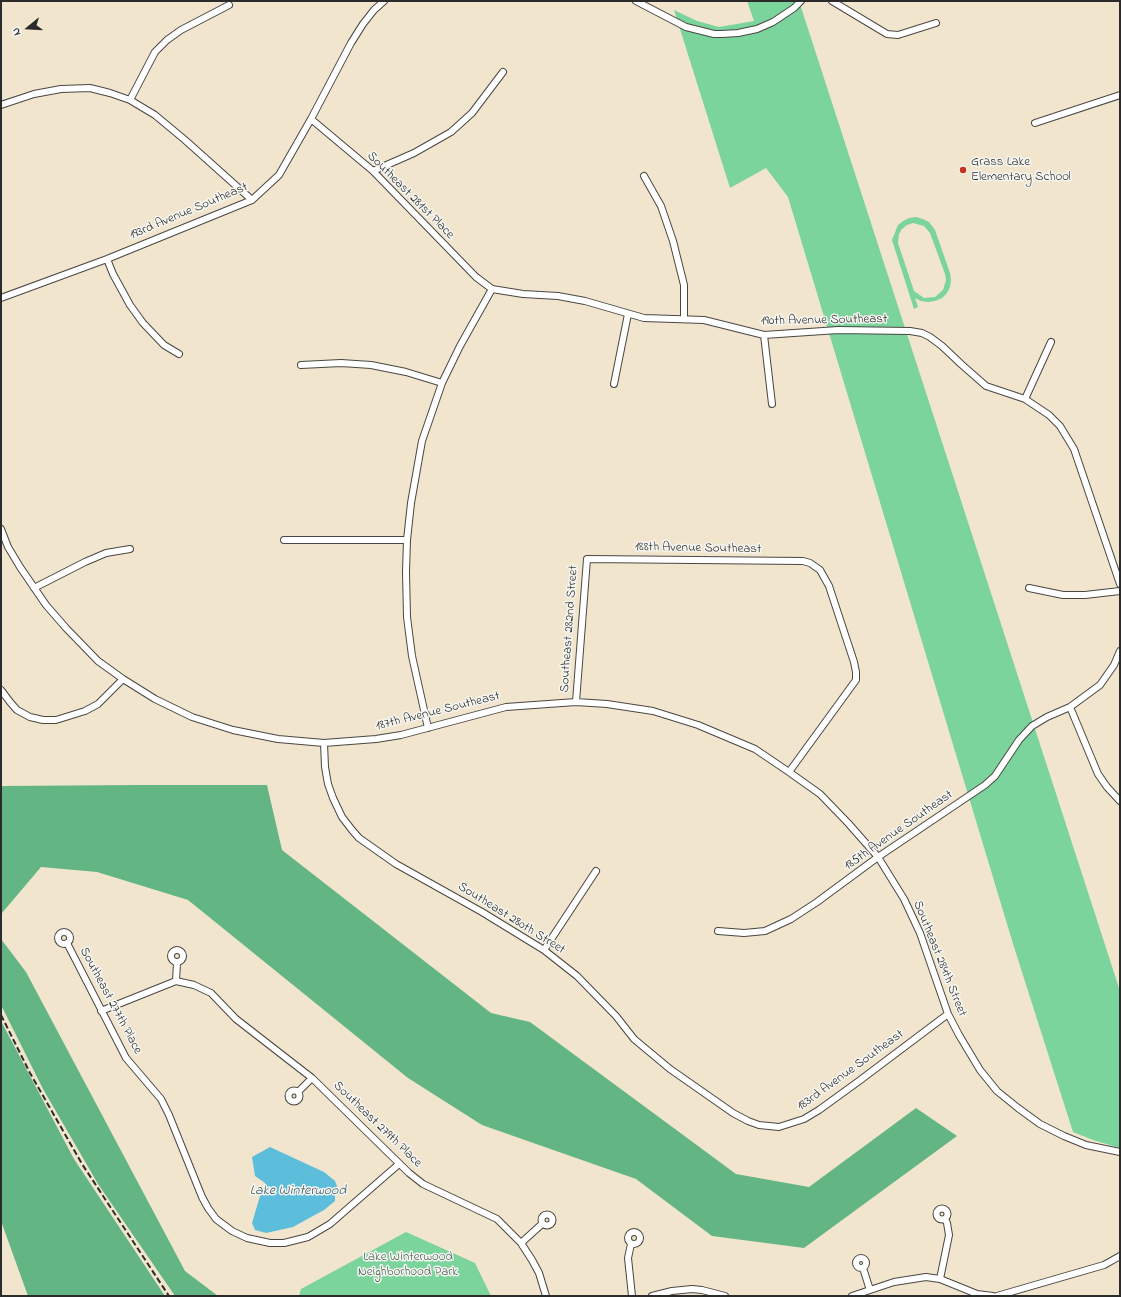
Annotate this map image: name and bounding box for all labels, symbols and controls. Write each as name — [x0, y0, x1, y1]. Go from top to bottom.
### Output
north arrow — [8, 8, 48, 48]
text: N — [8, 26, 25, 38]
street label: Southeast 281st Place — [363, 149, 457, 243]
place label: Grass Lake Elementary School — [971, 155, 1071, 186]
marker: Grass Lake Elementary School — [958, 165, 968, 175]
street label: 193rd Avenue Southeast — [128, 180, 250, 244]
street label: 190th Avenue Southeast — [761, 312, 887, 330]
street label: 188th Avenue Southeast — [635, 540, 761, 558]
street label: Southeast 282nd Street — [558, 565, 582, 693]
street label: 187th Avenue Southeast — [374, 689, 502, 735]
street label: 185th Avenue Southeast — [842, 788, 956, 874]
street label: Southeast 280th Street — [454, 880, 568, 958]
street label: Southeast 284th Street — [909, 899, 969, 1019]
street label: Southeast 277th Place — [75, 945, 145, 1057]
street label: 183rd Avenue Southeast — [795, 1027, 907, 1115]
street label: Southeast 279th Place — [329, 1079, 425, 1171]
water label: Lake Winterwood — [250, 1184, 346, 1200]
park label: Lake Winterwood Neighborhood Park — [358, 1250, 458, 1281]

